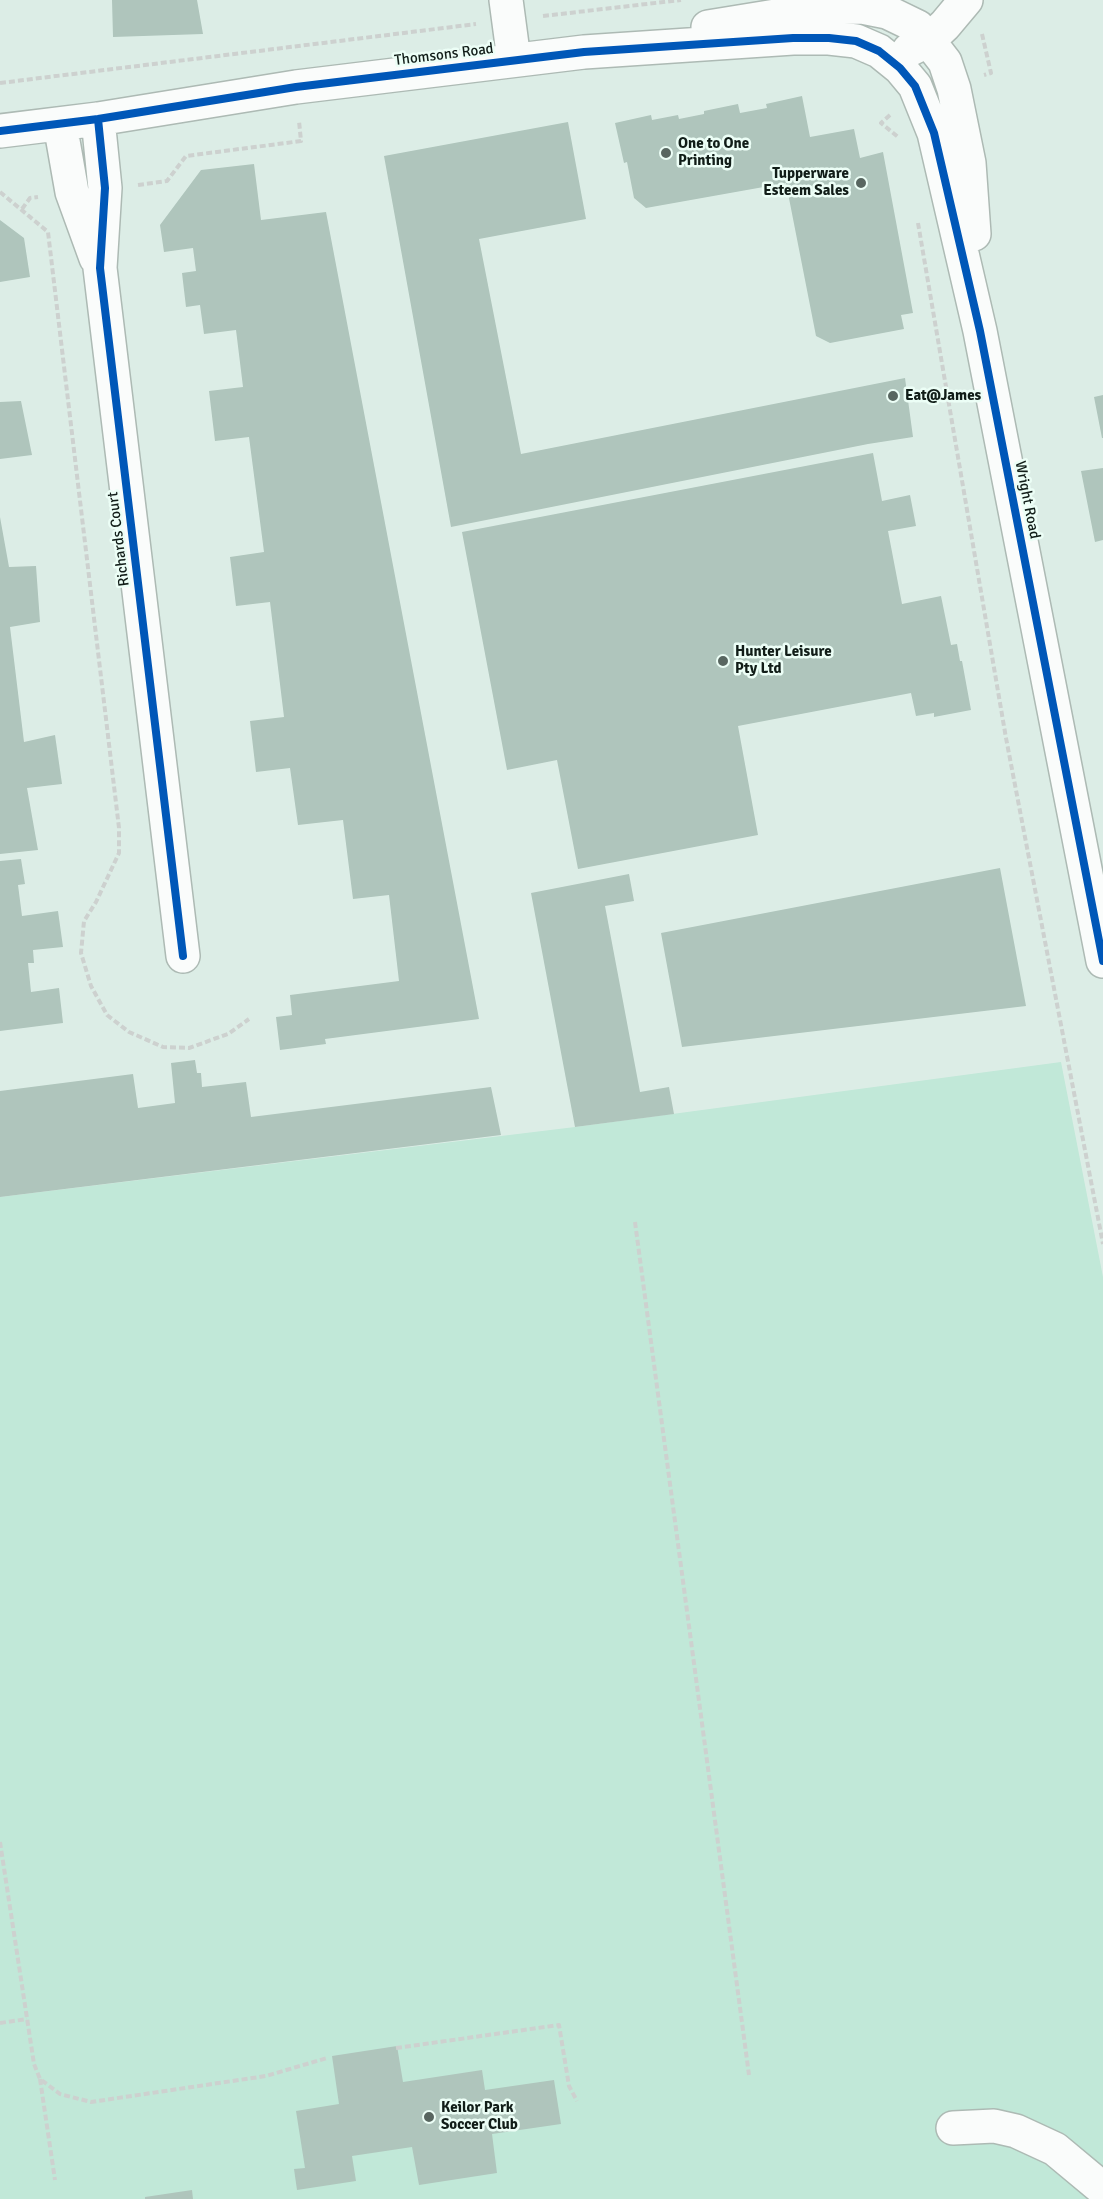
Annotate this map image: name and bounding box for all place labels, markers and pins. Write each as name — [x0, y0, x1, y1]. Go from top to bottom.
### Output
place label: One to One Printing — [678, 135, 749, 170]
marker: One to One Printing — [659, 146, 673, 160]
place label: Tupperware Esteem Sales — [763, 165, 849, 200]
marker: Tupperware Esteem Sales — [854, 176, 868, 190]
place label: Eat@James — [905, 387, 981, 405]
marker: Eat@James — [886, 389, 900, 403]
place label: Hunter Leisure Pty Ltd — [735, 643, 832, 678]
marker: Hunter Leisure Pty Ltd — [716, 654, 730, 668]
place label: Keilor Park Soccer Club — [441, 2099, 518, 2134]
marker: Keilor Park Soccer Club — [422, 2110, 436, 2124]

